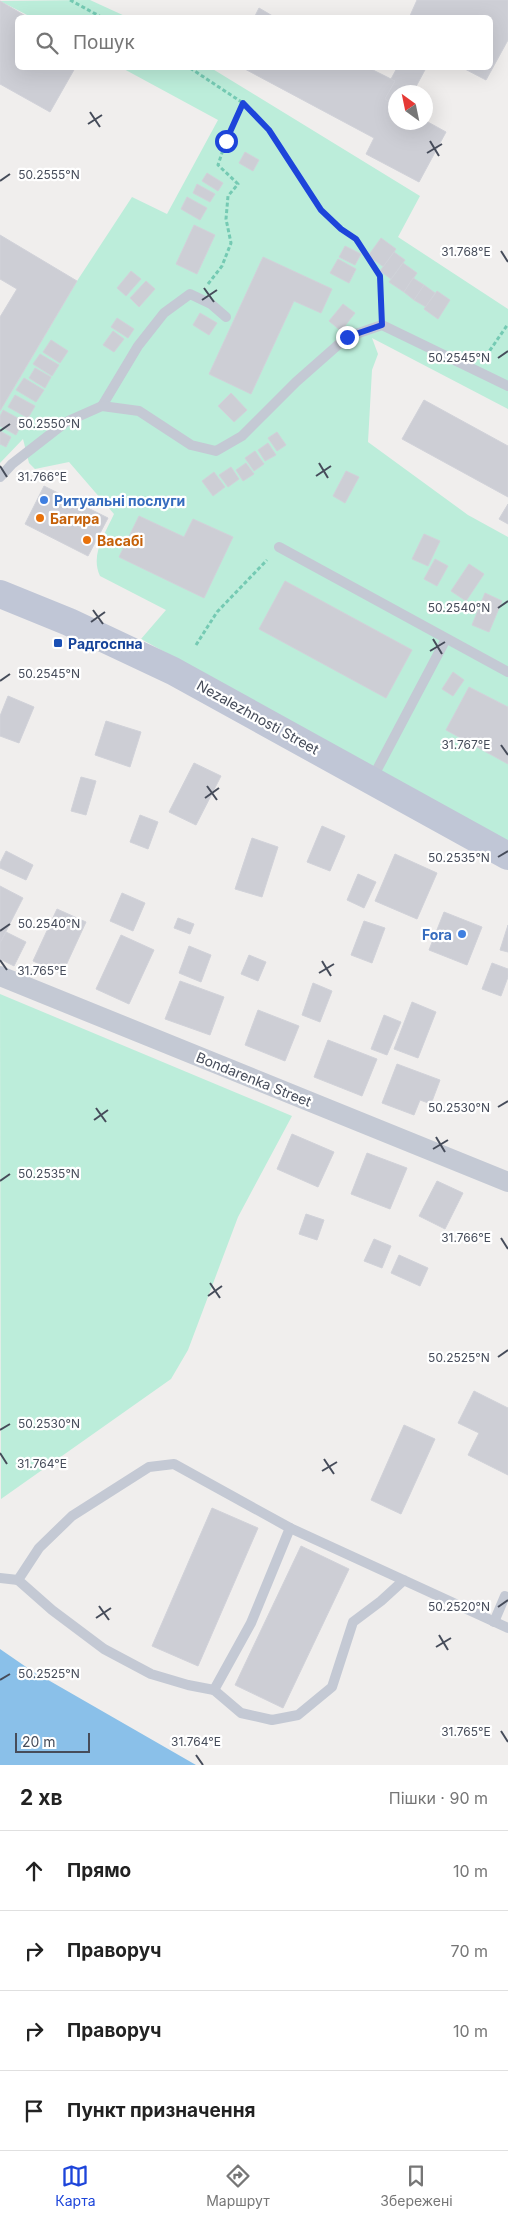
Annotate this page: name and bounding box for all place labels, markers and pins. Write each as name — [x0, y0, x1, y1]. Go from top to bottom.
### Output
place label: Ритуальні послуги — [54, 492, 185, 509]
marker: Ритуальні послуги — [38, 494, 50, 506]
place label: Багира — [50, 510, 99, 527]
marker: Багира — [34, 512, 46, 524]
place label: Васабі — [97, 532, 143, 549]
marker: Васабі — [81, 534, 93, 546]
place label: Радгоспна — [68, 635, 143, 652]
marker: Радгоспна — [52, 637, 64, 649]
place label: Fora — [422, 926, 452, 943]
marker: Fora — [456, 928, 468, 940]

